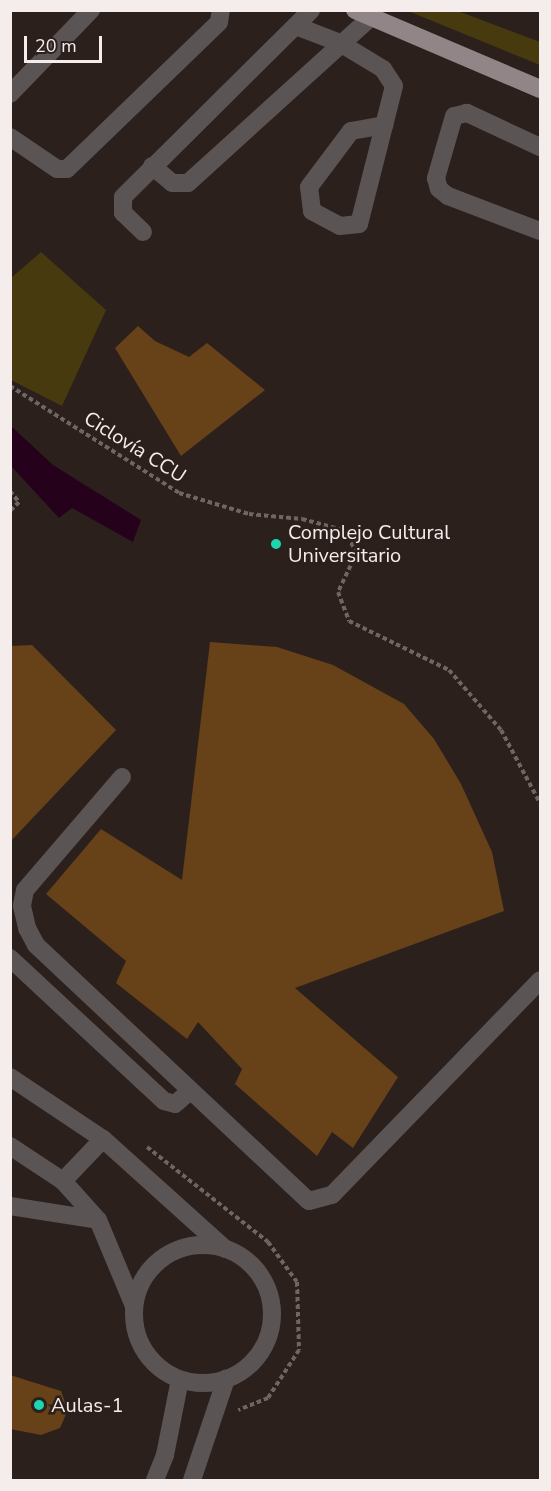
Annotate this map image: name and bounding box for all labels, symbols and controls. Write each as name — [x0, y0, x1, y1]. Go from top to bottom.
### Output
scale bar — [27, 24, 105, 62]
text: 20 m — [35, 34, 77, 58]
street label: Ciclovía CCU — [80, 406, 190, 488]
place label: Complejo Cultural Universitario — [288, 520, 450, 567]
marker: Complejo Cultural Universitario — [269, 537, 283, 551]
place label: Aulas-1 — [51, 1393, 123, 1417]
marker: Aulas-1 — [32, 1398, 46, 1412]

